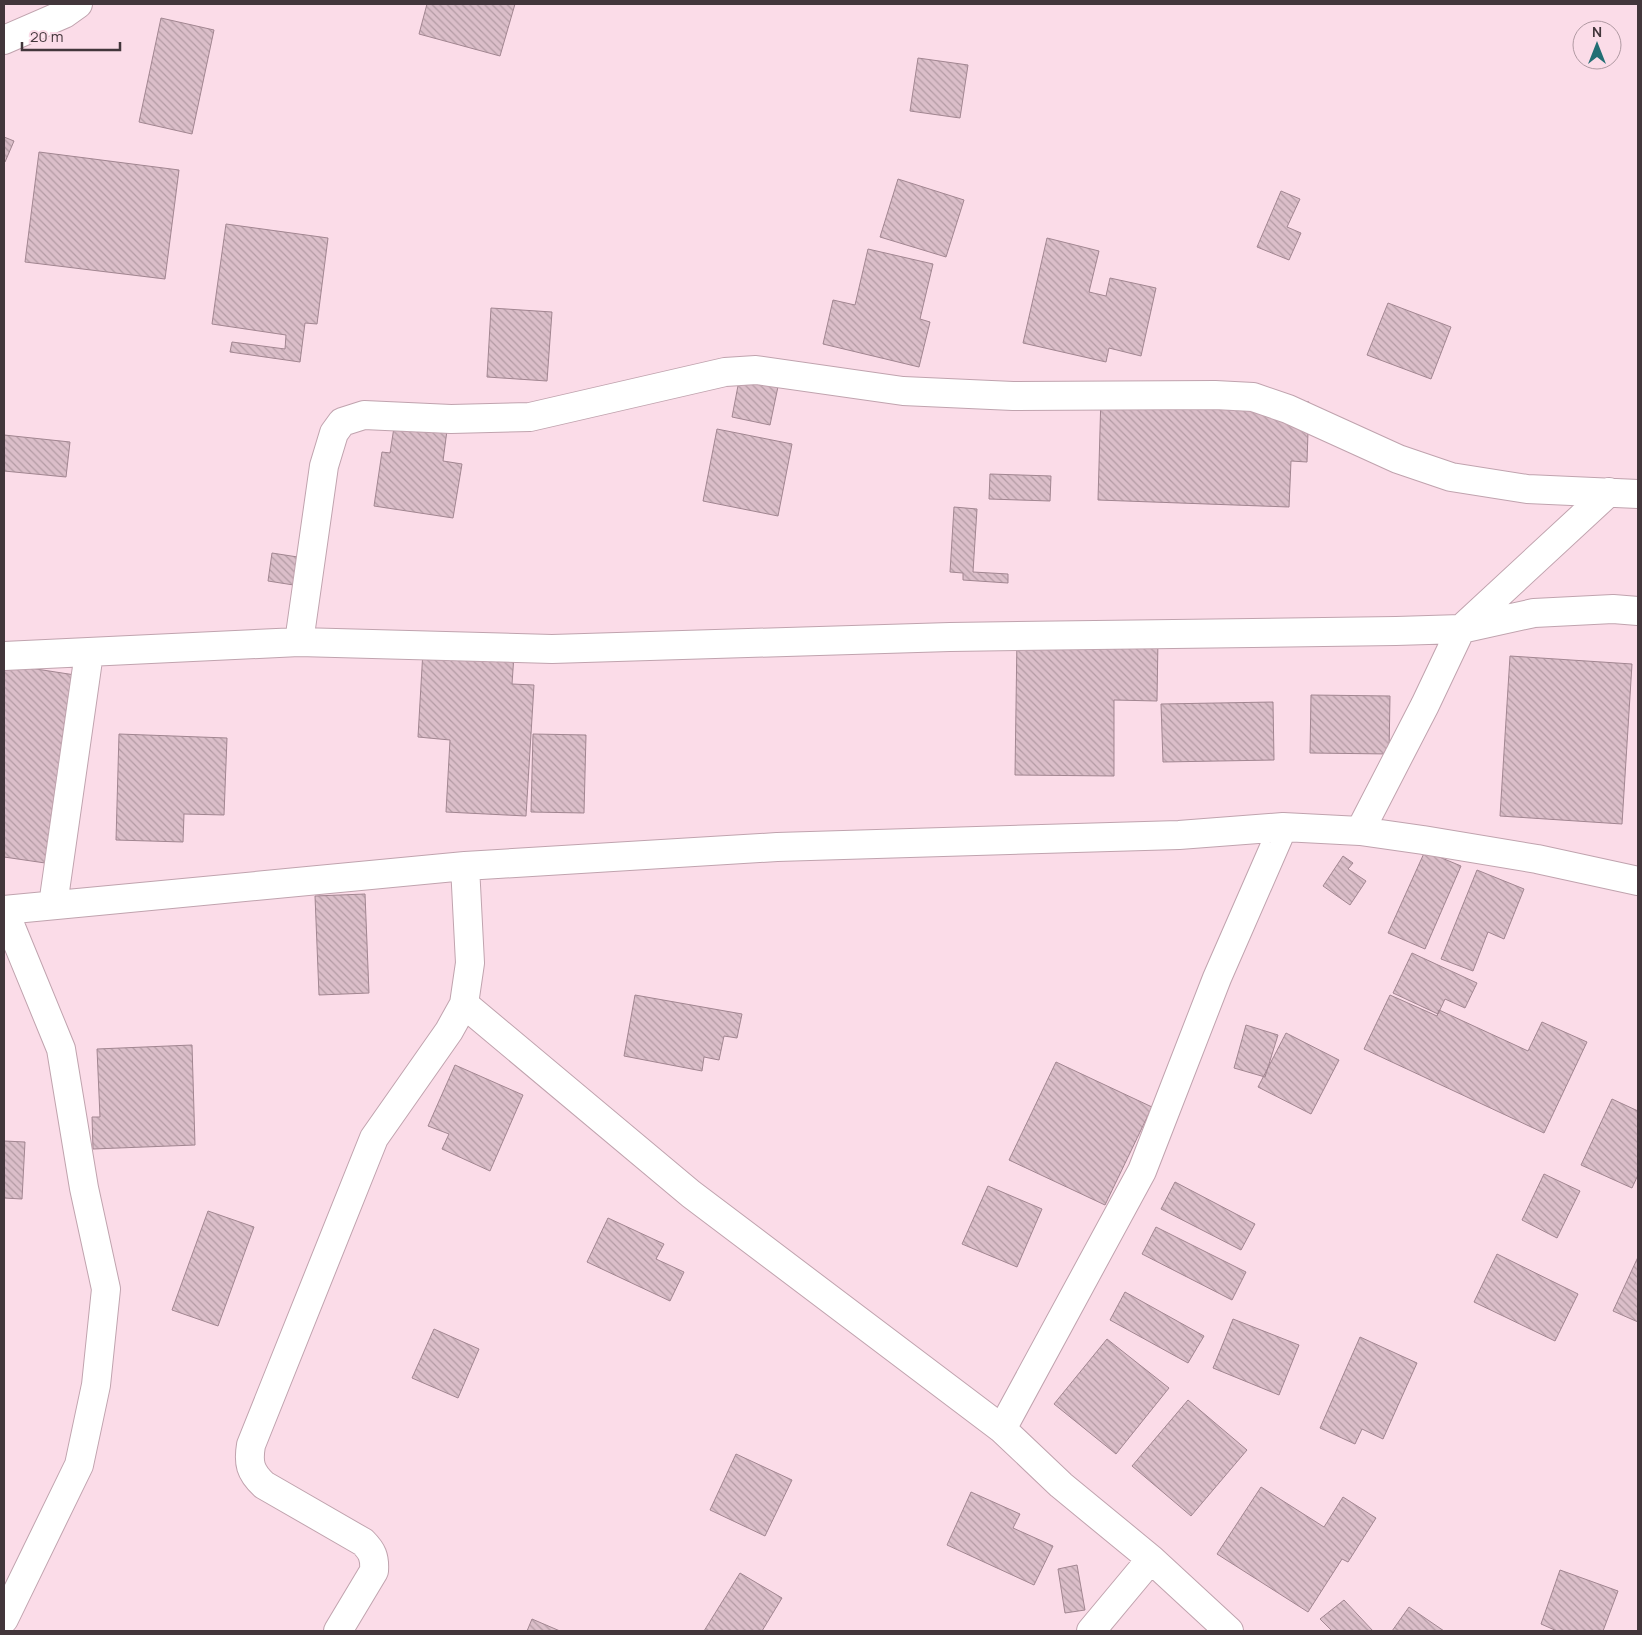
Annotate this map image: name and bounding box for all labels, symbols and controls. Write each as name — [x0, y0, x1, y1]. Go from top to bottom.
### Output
scale bar — [22, 20, 120, 52]
north arrow — [1572, 20, 1622, 70]
text: N — [1592, 22, 1602, 41]
text: 20 m — [30, 26, 63, 47]

